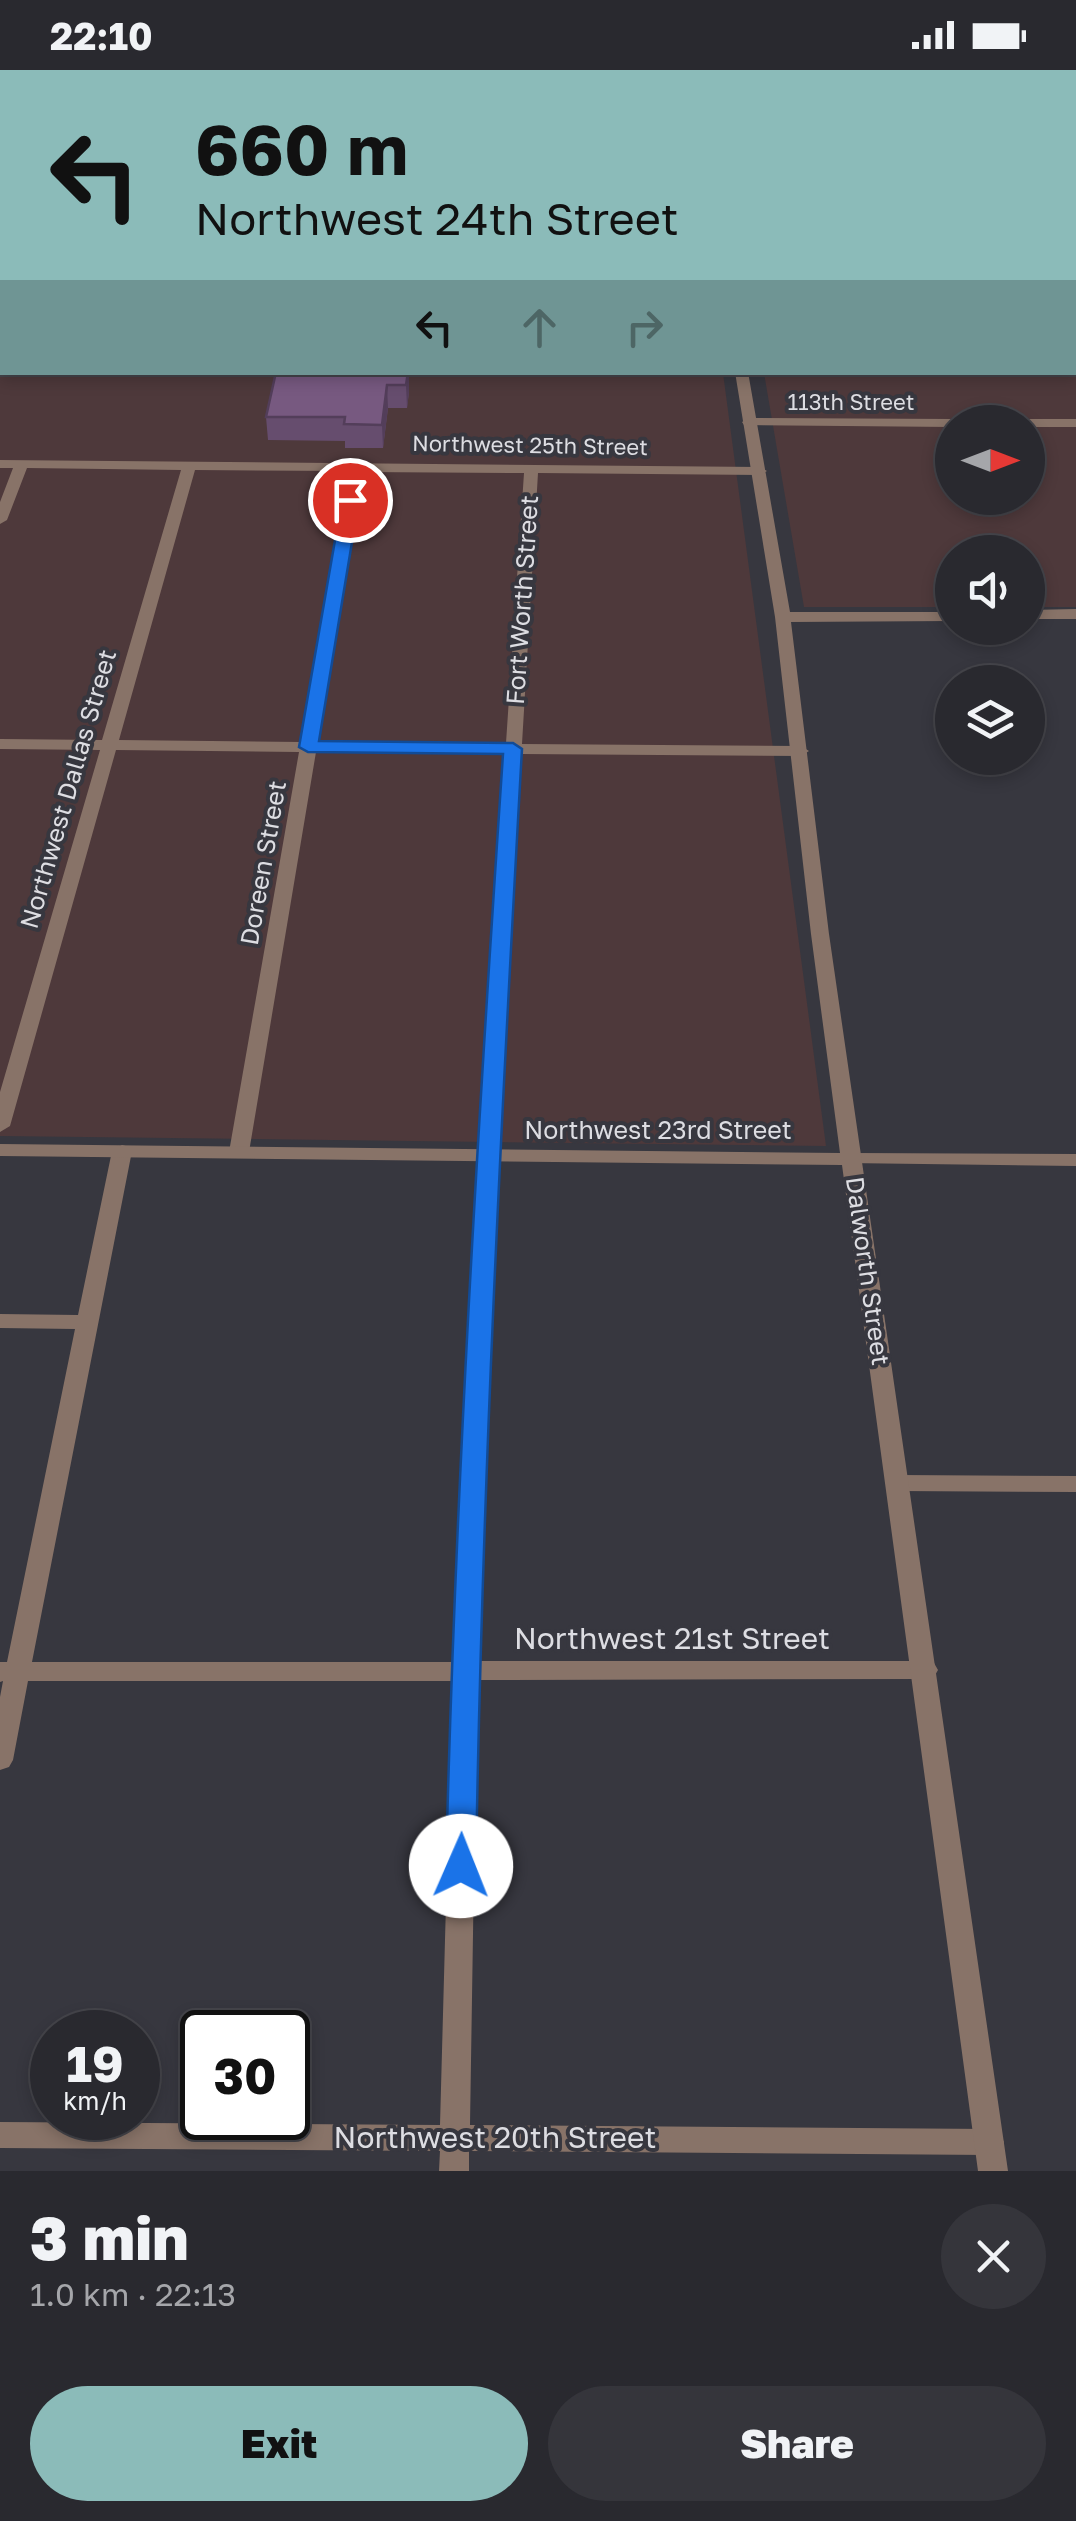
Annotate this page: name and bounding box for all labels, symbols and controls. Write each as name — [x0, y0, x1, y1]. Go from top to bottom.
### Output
text: 22:10 — [50, 13, 153, 58]
text: 660 m — [195, 106, 408, 190]
icon: left — [30, 110, 160, 240]
text: Northwest 24th Street — [195, 191, 679, 245]
icon: left — [407, 300, 462, 355]
icon: ahead — [512, 300, 567, 355]
icon: right — [617, 300, 672, 355]
street label: 113th Street — [787, 388, 915, 415]
north arrow — [935, 405, 1045, 515]
map controls — [935, 405, 1045, 775]
street label: Northwest 25th Street — [412, 429, 648, 460]
pin — [308, 458, 393, 543]
icon: arrive — [323, 473, 378, 528]
street label: Fort Worth Street — [499, 494, 544, 706]
button: sound — [935, 535, 1045, 645]
street label: Northwest Dallas Street — [13, 646, 122, 932]
button: layers — [935, 665, 1045, 775]
street label: Doreen Street — [233, 778, 292, 948]
street label: Northwest 23rd Street — [524, 1114, 792, 1145]
street label: Dalworth Street — [840, 1175, 897, 1367]
street label: Northwest 21st Street — [514, 1620, 830, 1656]
position arrow — [409, 1814, 513, 1918]
speed limit sign: 30 — [180, 2010, 310, 2140]
text: 19 — [66, 2033, 124, 2093]
text: km/h — [63, 2085, 127, 2116]
street label: Northwest 20th Street — [334, 2119, 656, 2155]
text: 3 min — [30, 2201, 189, 2273]
button: close — [941, 2204, 1046, 2309]
text: 1.0 km · 22:13 — [30, 2275, 236, 2313]
button: Exit — [30, 2386, 528, 2501]
button: Share — [548, 2386, 1046, 2501]

